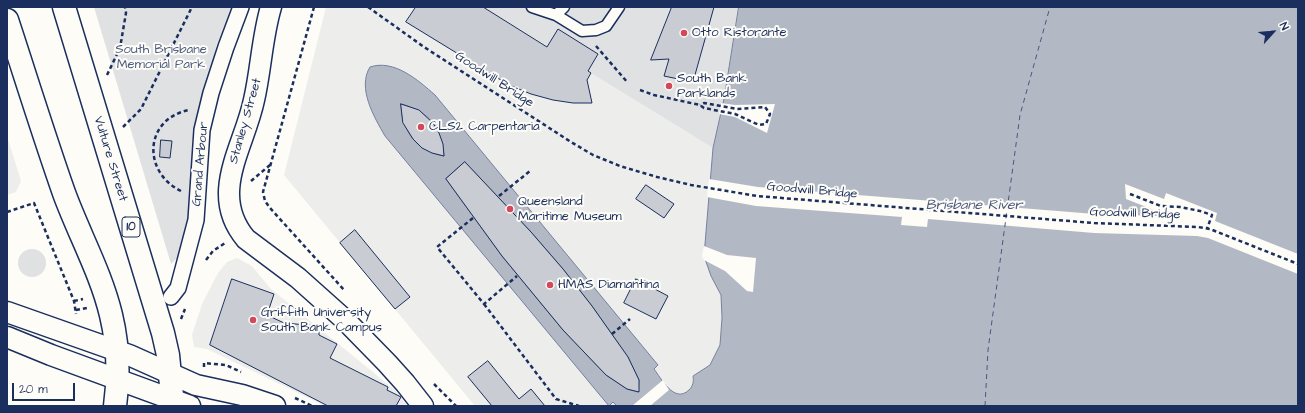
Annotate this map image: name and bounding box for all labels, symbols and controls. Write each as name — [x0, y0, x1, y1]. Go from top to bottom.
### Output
north arrow — [1253, 12, 1293, 52]
text: N — [1276, 20, 1292, 33]
place label: Otto Ristorante — [692, 25, 787, 41]
marker: Otto Ristorante — [679, 28, 689, 38]
park label: South Brisbane Memorial Park — [115, 42, 207, 73]
street label: Goodwill Bridge — [452, 49, 536, 111]
place label: South Bank Parklands — [677, 71, 747, 102]
street label: Stanley Street — [226, 76, 266, 166]
marker: South Bank Parklands — [664, 81, 674, 91]
street label: Vulture Street — [90, 115, 130, 203]
place label: CLS2 Carpentaria — [429, 119, 540, 135]
street label: Grand Arbour — [190, 121, 212, 207]
marker: CLS2 Carpentaria — [416, 122, 426, 132]
street label: Goodwill Bridge — [766, 179, 858, 203]
place label: Queensland Maritime Museum — [518, 194, 622, 225]
water label: Brisbane River — [926, 198, 1022, 214]
marker: Queensland Maritime Museum — [505, 204, 515, 214]
street label: Goodwill Bridge — [1089, 205, 1181, 223]
road number: 10 — [122, 217, 140, 237]
place label: HMAS Diamantina — [558, 277, 659, 293]
marker: HMAS Diamantina — [545, 280, 555, 290]
place label: Griffith University South Bank Campus — [261, 305, 382, 336]
marker: Griffith University South Bank Campus — [248, 315, 258, 325]
scale bar — [14, 375, 77, 401]
text: 20 m — [19, 381, 48, 398]

